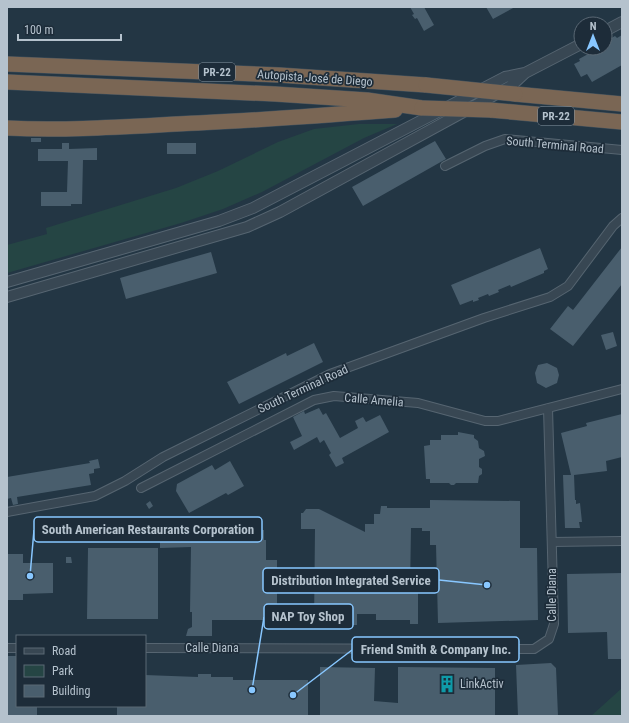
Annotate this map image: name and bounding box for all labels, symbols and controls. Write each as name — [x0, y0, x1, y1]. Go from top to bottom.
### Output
scale bar — [18, 16, 121, 42]
north arrow — [573, 16, 613, 56]
text: N — [590, 20, 597, 33]
text: 100 m — [24, 23, 54, 37]
road number: PR-22 — [199, 63, 235, 81]
street label: Autopista José de Diego — [257, 67, 373, 89]
road number: PR-22 — [538, 107, 574, 125]
street label: South Terminal Road — [506, 134, 604, 156]
street label: South Terminal Road — [256, 362, 350, 416]
street label: Calle Amelia — [344, 390, 404, 410]
callout: South American Restaurants Corporation — [34, 517, 262, 542]
text: South American Restaurants Corporation — [42, 522, 254, 537]
callout: Distribution Integrated Service — [263, 568, 439, 593]
street label: Calle Diana — [545, 568, 559, 622]
text: Distribution Integrated Service — [271, 573, 431, 588]
callout: NAP Toy Shop — [264, 604, 353, 629]
text: NAP Toy Shop — [271, 609, 345, 624]
legend — [16, 635, 146, 707]
callout: Friend Smith & Company Inc. — [352, 637, 519, 662]
street label: Calle Diana — [185, 641, 239, 655]
text: Friend Smith & Company Inc. — [361, 642, 511, 657]
text: Road — [52, 644, 76, 658]
text: Park — [52, 664, 74, 678]
building icon: LinkActiv — [437, 674, 457, 694]
place label: LinkActiv — [460, 677, 504, 691]
text: Building — [52, 684, 90, 698]

